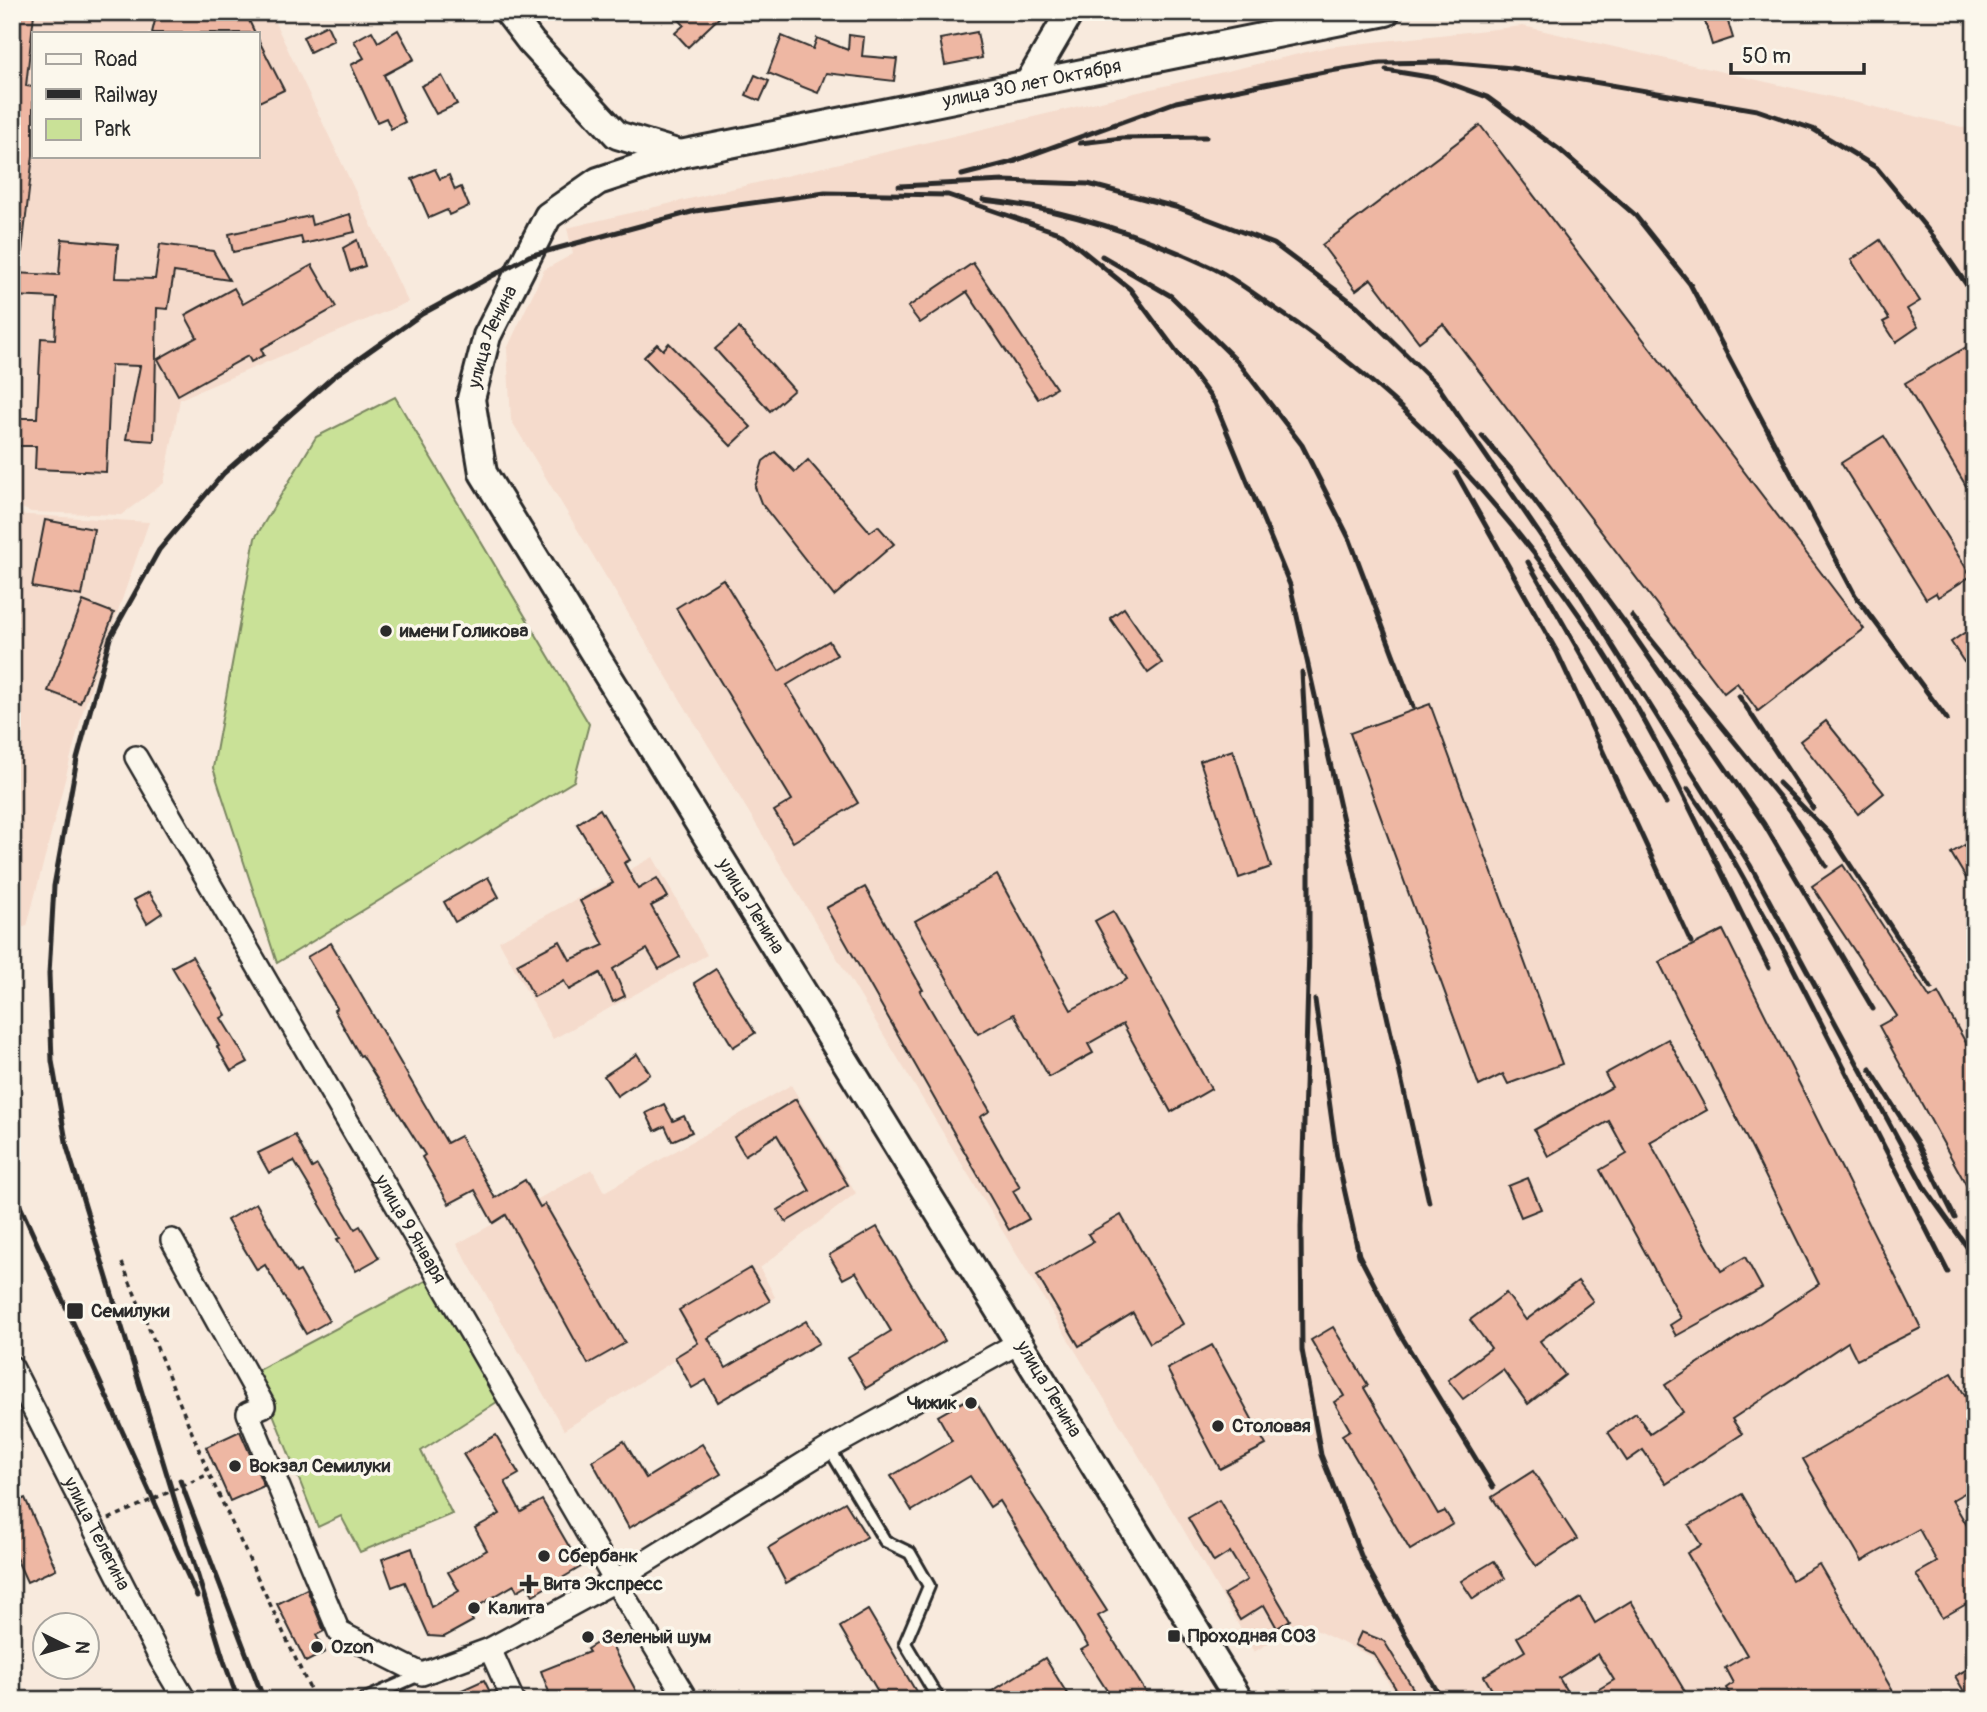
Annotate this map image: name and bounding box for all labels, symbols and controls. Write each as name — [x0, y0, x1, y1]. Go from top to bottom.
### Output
legend — [32, 32, 259, 158]
scale bar — [1731, 32, 1864, 76]
text: 50 m — [1742, 43, 1791, 70]
text: Road — [94, 46, 138, 73]
street label: улица 30 лет Октября — [940, 54, 1123, 113]
text: Railway — [94, 82, 158, 109]
text: Park — [94, 116, 131, 143]
street label: улица Ленина — [462, 281, 523, 392]
place label: имени Голикова — [399, 619, 529, 643]
marker: имени Голикова — [378, 623, 394, 639]
street label: улица Ленина — [712, 853, 790, 958]
street label: улица 9 Января — [369, 1169, 451, 1288]
place label: Семилуки — [91, 1299, 170, 1323]
marker: Семилуки — [65, 1301, 85, 1321]
street label: улица Ленина — [1010, 1335, 1087, 1442]
place label: Чижик — [907, 1391, 957, 1415]
marker: Чижик — [963, 1395, 979, 1411]
place label: Столовая — [1232, 1414, 1311, 1438]
marker: Столовая — [1210, 1418, 1226, 1434]
place label: Вокзал Семилуки — [249, 1454, 391, 1478]
marker: Вокзал Семилуки — [227, 1458, 243, 1474]
street label: улица Телегина — [57, 1472, 136, 1595]
place label: Сбербанк — [558, 1544, 638, 1568]
marker: Сбербанк — [536, 1548, 552, 1564]
place label: Вита Экспресс — [543, 1572, 663, 1596]
marker: Вита Экспресс — [521, 1576, 537, 1592]
place label: Калита — [488, 1596, 545, 1620]
marker: Калита — [466, 1600, 482, 1616]
north arrow — [32, 1610, 102, 1680]
place label: Проходная СОЗ — [1188, 1624, 1316, 1648]
place label: Зеленый шум — [602, 1625, 711, 1649]
marker: Проходная СОЗ — [1166, 1628, 1182, 1644]
marker: Зеленый шум — [580, 1629, 596, 1645]
place label: Ozon — [331, 1635, 374, 1659]
marker: Ozon — [309, 1639, 325, 1655]
text: N — [69, 1640, 94, 1655]

